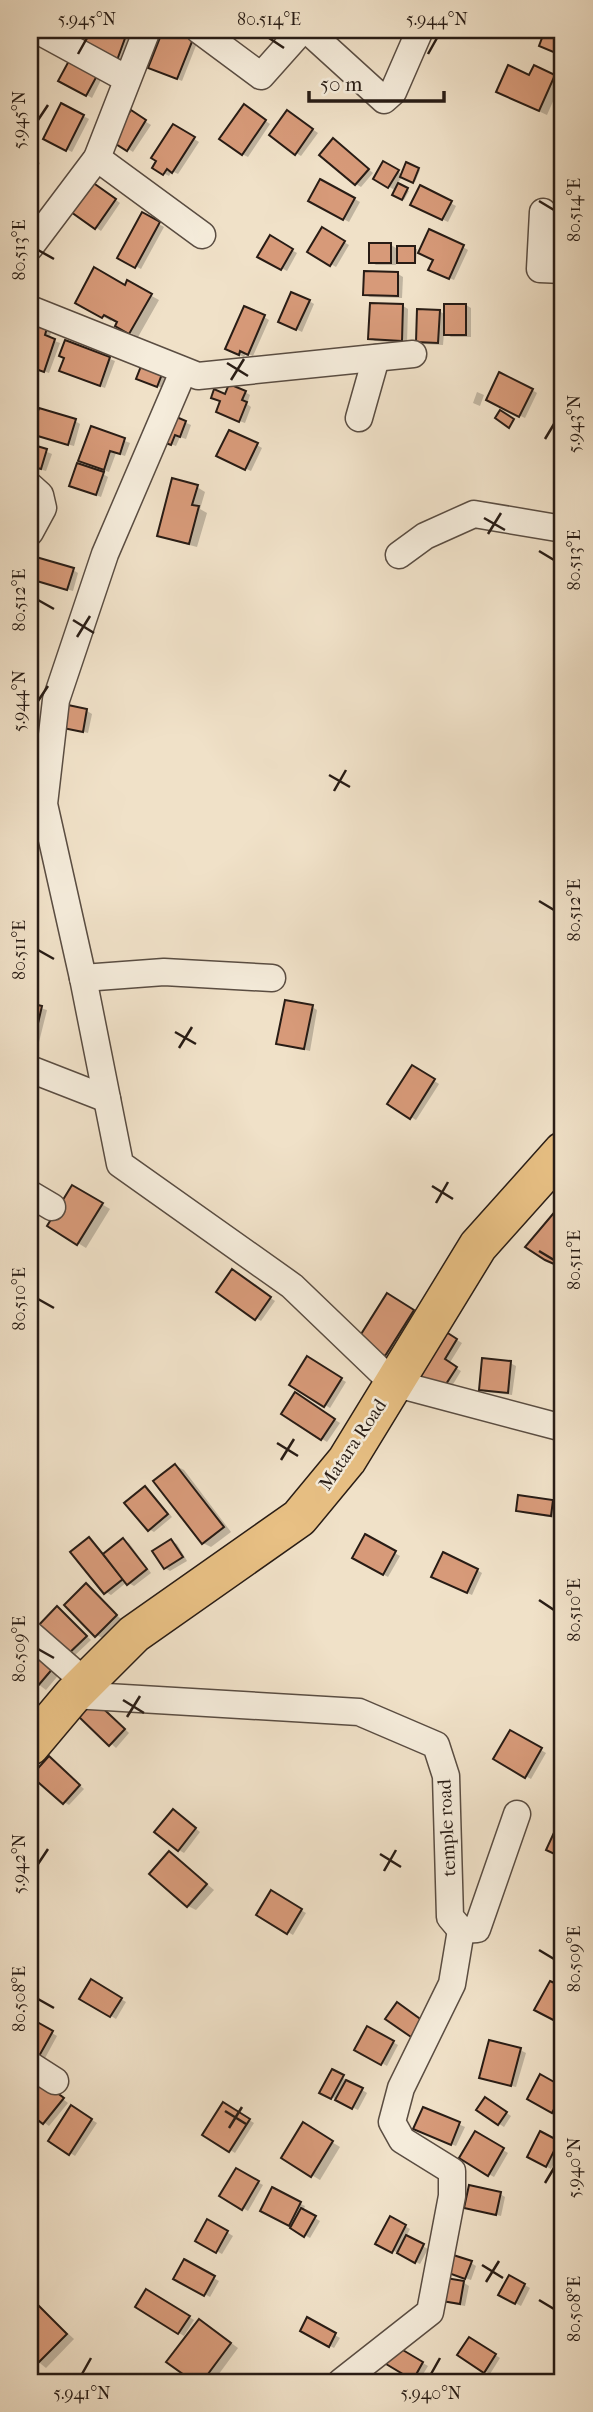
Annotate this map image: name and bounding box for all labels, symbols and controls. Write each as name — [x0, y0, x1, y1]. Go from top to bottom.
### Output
text: 5.945°N — [58, 9, 117, 30]
text: 80.514°E — [237, 9, 301, 30]
text: 5.944°N — [406, 9, 468, 30]
scale bar — [309, 60, 444, 104]
text: 50 m — [320, 72, 363, 96]
text: 5.945°N — [9, 90, 30, 149]
text: 80.514°E — [564, 178, 585, 242]
text: 80.513°E — [9, 220, 30, 280]
text: 5.943°N — [564, 394, 585, 453]
text: 80.513°E — [564, 530, 585, 590]
text: 80.512°E — [9, 569, 30, 631]
text: 5.944°N — [9, 670, 30, 732]
text: 80.512°E — [564, 879, 585, 941]
text: 80.511°E — [9, 920, 30, 980]
text: 80.511°E — [564, 1230, 585, 1290]
text: 80.510°E — [9, 1267, 30, 1331]
street label: Matara Road — [314, 1394, 392, 1494]
text: 80.510°E — [564, 1578, 585, 1642]
text: 80.509°E — [9, 1616, 30, 1682]
street label: temple road — [433, 1778, 461, 1877]
text: 5.942°N — [9, 1833, 30, 1894]
text: 80.509°E — [564, 1926, 585, 1992]
text: 80.508°E — [9, 1966, 30, 2032]
text: 5.940°N — [564, 2137, 585, 2199]
text: 80.508°E — [564, 2276, 585, 2342]
text: 5.941°N — [53, 2383, 111, 2404]
text: 5.940°N — [400, 2383, 462, 2404]

